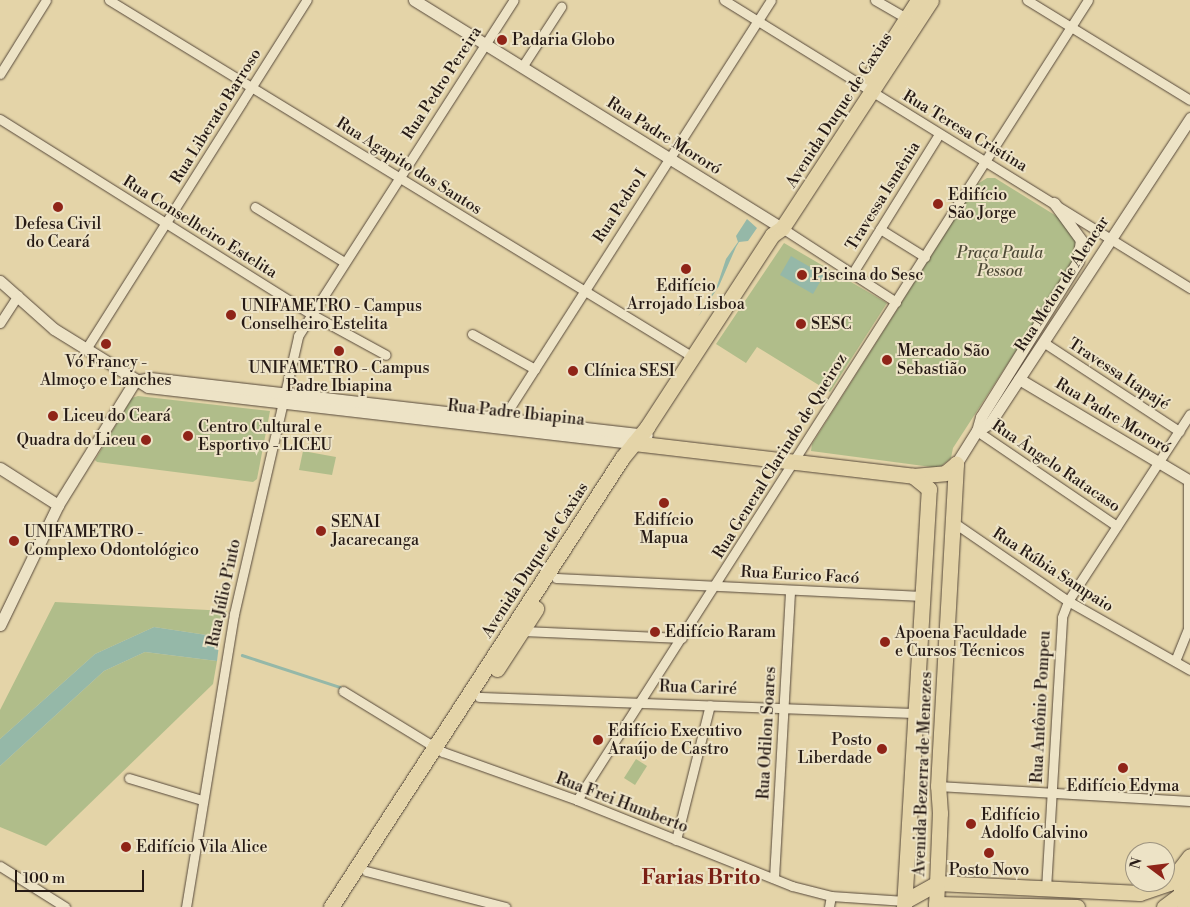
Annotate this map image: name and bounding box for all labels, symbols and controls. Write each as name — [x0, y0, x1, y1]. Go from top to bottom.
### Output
street label: Rua Pedro Pereira — [398, 23, 486, 143]
street label: Avenida Duque de Caxias — [782, 29, 896, 191]
place label: Padaria Globo — [512, 30, 615, 50]
marker: Padaria Globo — [496, 34, 508, 46]
street label: Rua Liberato Barroso — [167, 45, 265, 187]
street label: Rua Teresa Cristina — [899, 86, 1031, 176]
street label: Rua Padre Mororó — [603, 93, 725, 179]
street label: Rua Agapito dos Santos — [333, 113, 485, 219]
street label: Travessa Ismênia — [842, 138, 924, 254]
street label: Rua Pedro I — [589, 166, 651, 246]
street label: Rua Conselheiro Estelita — [119, 172, 281, 282]
place label: Edifício São Jorge — [948, 185, 1016, 223]
marker: Edifício São Jorge — [932, 198, 944, 210]
marker: Defesa Civil do Ceará — [52, 201, 64, 213]
street label: Rua Meton de Alencar — [1011, 213, 1113, 355]
place label: Defesa Civil do Ceará — [15, 214, 101, 252]
park label: Praça Paula Pessoa — [957, 243, 1043, 281]
marker: Edifício Arrojado Lisboa — [680, 263, 692, 275]
place label: Piscina do Sesc — [812, 265, 923, 285]
marker: Piscina do Sesc — [796, 269, 808, 281]
place label: Edifício Arrojado Lisboa — [627, 276, 745, 314]
place label: UNIFAMETRO - Campus Conselheiro Estelita — [241, 296, 422, 334]
marker: UNIFAMETRO - Campus Conselheiro Estelita — [225, 309, 237, 321]
place label: SESC — [811, 314, 852, 334]
marker: SESC — [795, 318, 807, 330]
street label: Travessa Itapajé — [1065, 334, 1173, 414]
marker: Vó Francy - Almoço e Lanches — [100, 338, 112, 350]
place label: Mercado São Sebastião — [897, 341, 990, 379]
marker: UNIFAMETRO - Campus Padre Ibiapina — [333, 345, 345, 357]
street label: Rua General Clarindo de Queiroz — [709, 350, 851, 562]
place label: Vó Francy - Almoço e Lanches — [40, 352, 172, 390]
marker: Mercado São Sebastião — [881, 354, 893, 366]
place label: UNIFAMETRO - Campus Padre Ibiapina — [249, 358, 429, 396]
place label: Clínica SESI — [584, 361, 675, 381]
marker: Clínica SESI — [566, 364, 580, 378]
street label: Rua Padre Mororó — [1052, 374, 1174, 458]
street label: Rua Padre Ibiapina — [447, 396, 585, 430]
place label: Liceu do Ceará — [63, 406, 171, 426]
marker: Liceu do Ceará — [47, 410, 59, 422]
street label: Rua Ângelo Ratacaso — [988, 416, 1124, 516]
place label: Centro Cultural e Esportivo - LICEU — [198, 417, 332, 455]
place label: Quadra do Liceu — [16, 430, 136, 450]
marker: Centro Cultural e Esportivo - LICEU — [182, 430, 194, 442]
marker: Quadra do Liceu — [140, 434, 152, 446]
street label: Avenida Duque de Caxias — [478, 479, 592, 641]
marker: Edifício Mapua — [658, 497, 670, 509]
place label: Edifício Mapua — [634, 510, 694, 548]
place label: SENAI Jacarecanga — [331, 512, 419, 550]
place label: UNIFAMETRO - Complexo Odontológico — [24, 522, 199, 560]
street label: Rua Rúbia Sampaio — [989, 524, 1117, 616]
marker: SENAI Jacarecanga — [315, 525, 327, 537]
marker: UNIFAMETRO - Complexo Odontológico — [8, 535, 20, 547]
street label: Rua Júlio Pinto — [203, 537, 245, 649]
street label: Rua Eurico Facó — [740, 562, 860, 588]
place label: Edifício Raram — [665, 622, 776, 642]
place label: Apoena Faculdade e Cursos Técnicos — [895, 623, 1027, 661]
marker: Edifício Raram — [649, 626, 661, 638]
street label: Rua Antônio Pompeu — [1027, 630, 1055, 784]
marker: Apoena Faculdade e Cursos Técnicos — [879, 636, 891, 648]
street label: Rua Odilon Soares — [754, 666, 780, 800]
street label: Avenida Bezerra de Menezes — [910, 671, 936, 877]
street label: Rua Cariré — [659, 677, 737, 699]
place label: Edifício Executivo Araújo de Castro — [608, 721, 742, 759]
place label: Posto Liberdade — [798, 730, 872, 768]
marker: Edifício Executivo Araújo de Castro — [592, 734, 604, 746]
marker: Posto Liberdade — [876, 743, 888, 755]
marker: Edifício Edyma — [1117, 762, 1129, 774]
street label: Rua Frei Humberto — [553, 769, 691, 837]
place label: Edifício Edyma — [1067, 776, 1179, 796]
place label: Edifício Adolfo Calvino — [981, 805, 1088, 843]
marker: Edifício Adolfo Calvino — [965, 818, 977, 830]
place label: Edifício Vila Alice — [136, 837, 268, 857]
marker: Edifício Vila Alice — [120, 841, 132, 853]
north arrow — [1125, 842, 1175, 892]
marker: Posto Novo — [983, 847, 995, 859]
text: N — [1126, 856, 1147, 871]
scale bar — [18, 860, 146, 892]
place label: Posto Novo — [949, 860, 1029, 880]
district label: Farias Brito — [641, 865, 761, 891]
text: 100 m — [23, 869, 65, 888]

